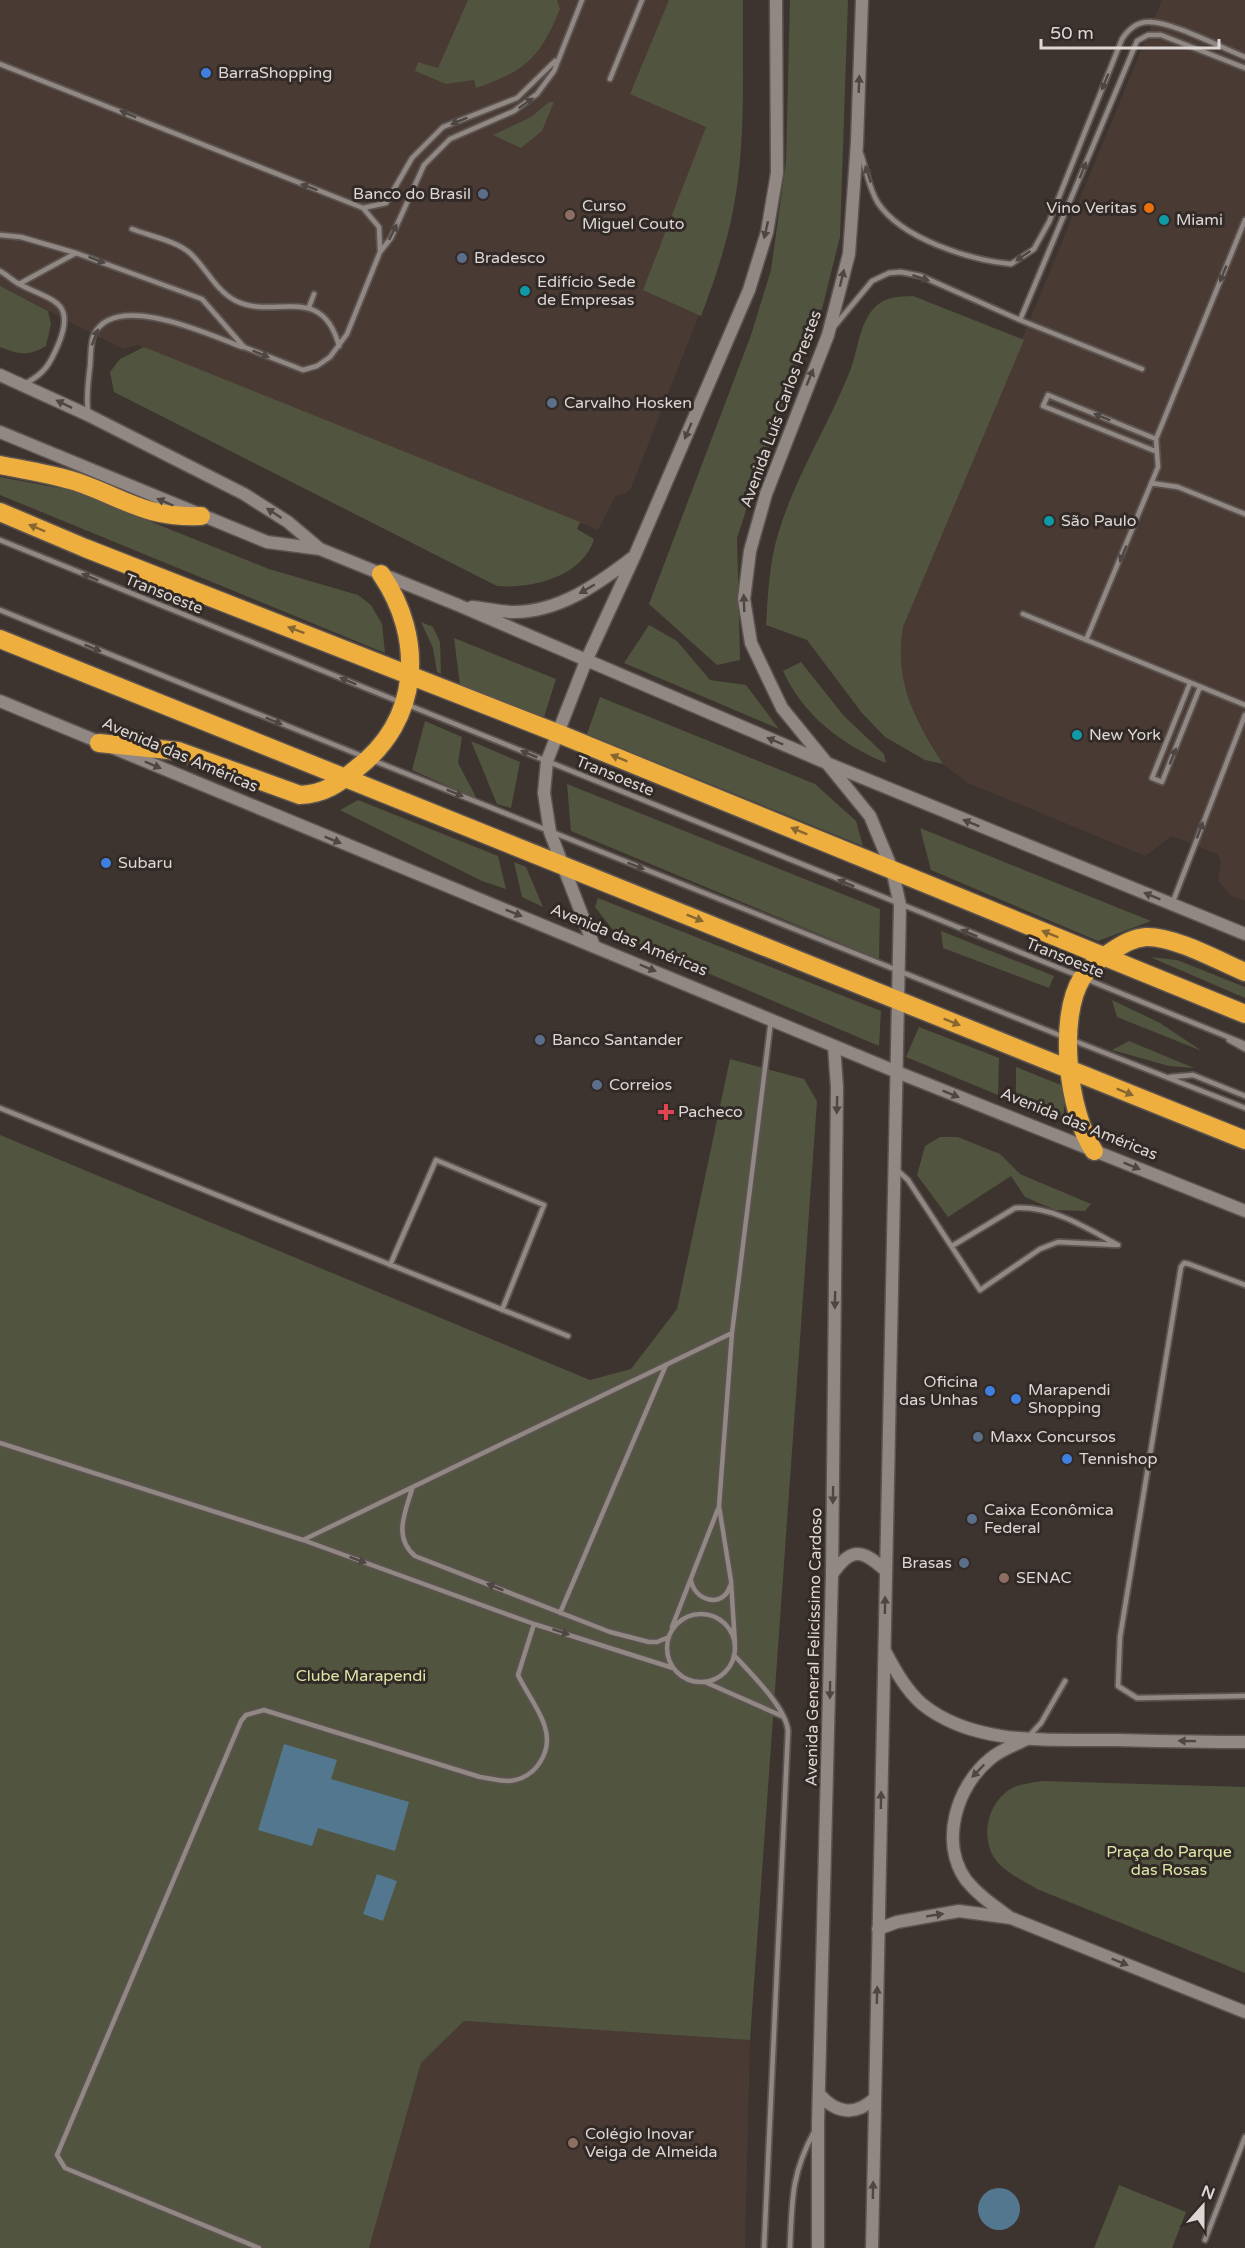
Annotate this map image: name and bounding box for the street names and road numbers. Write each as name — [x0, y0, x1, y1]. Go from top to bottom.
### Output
street label: Avenida Luís Carlos Prestes — [736, 308, 826, 510]
street label: Transoeste — [122, 569, 206, 619]
street label: Avenida das Américas — [99, 713, 261, 797]
street label: Transoeste — [573, 751, 657, 801]
street label: Avenida das Américas — [548, 899, 710, 981]
street label: Transoeste — [1023, 933, 1107, 983]
street label: Avenida das Américas — [998, 1083, 1160, 1165]
street label: Avenida General Felicíssimo Cardoso — [802, 1507, 826, 1787]

